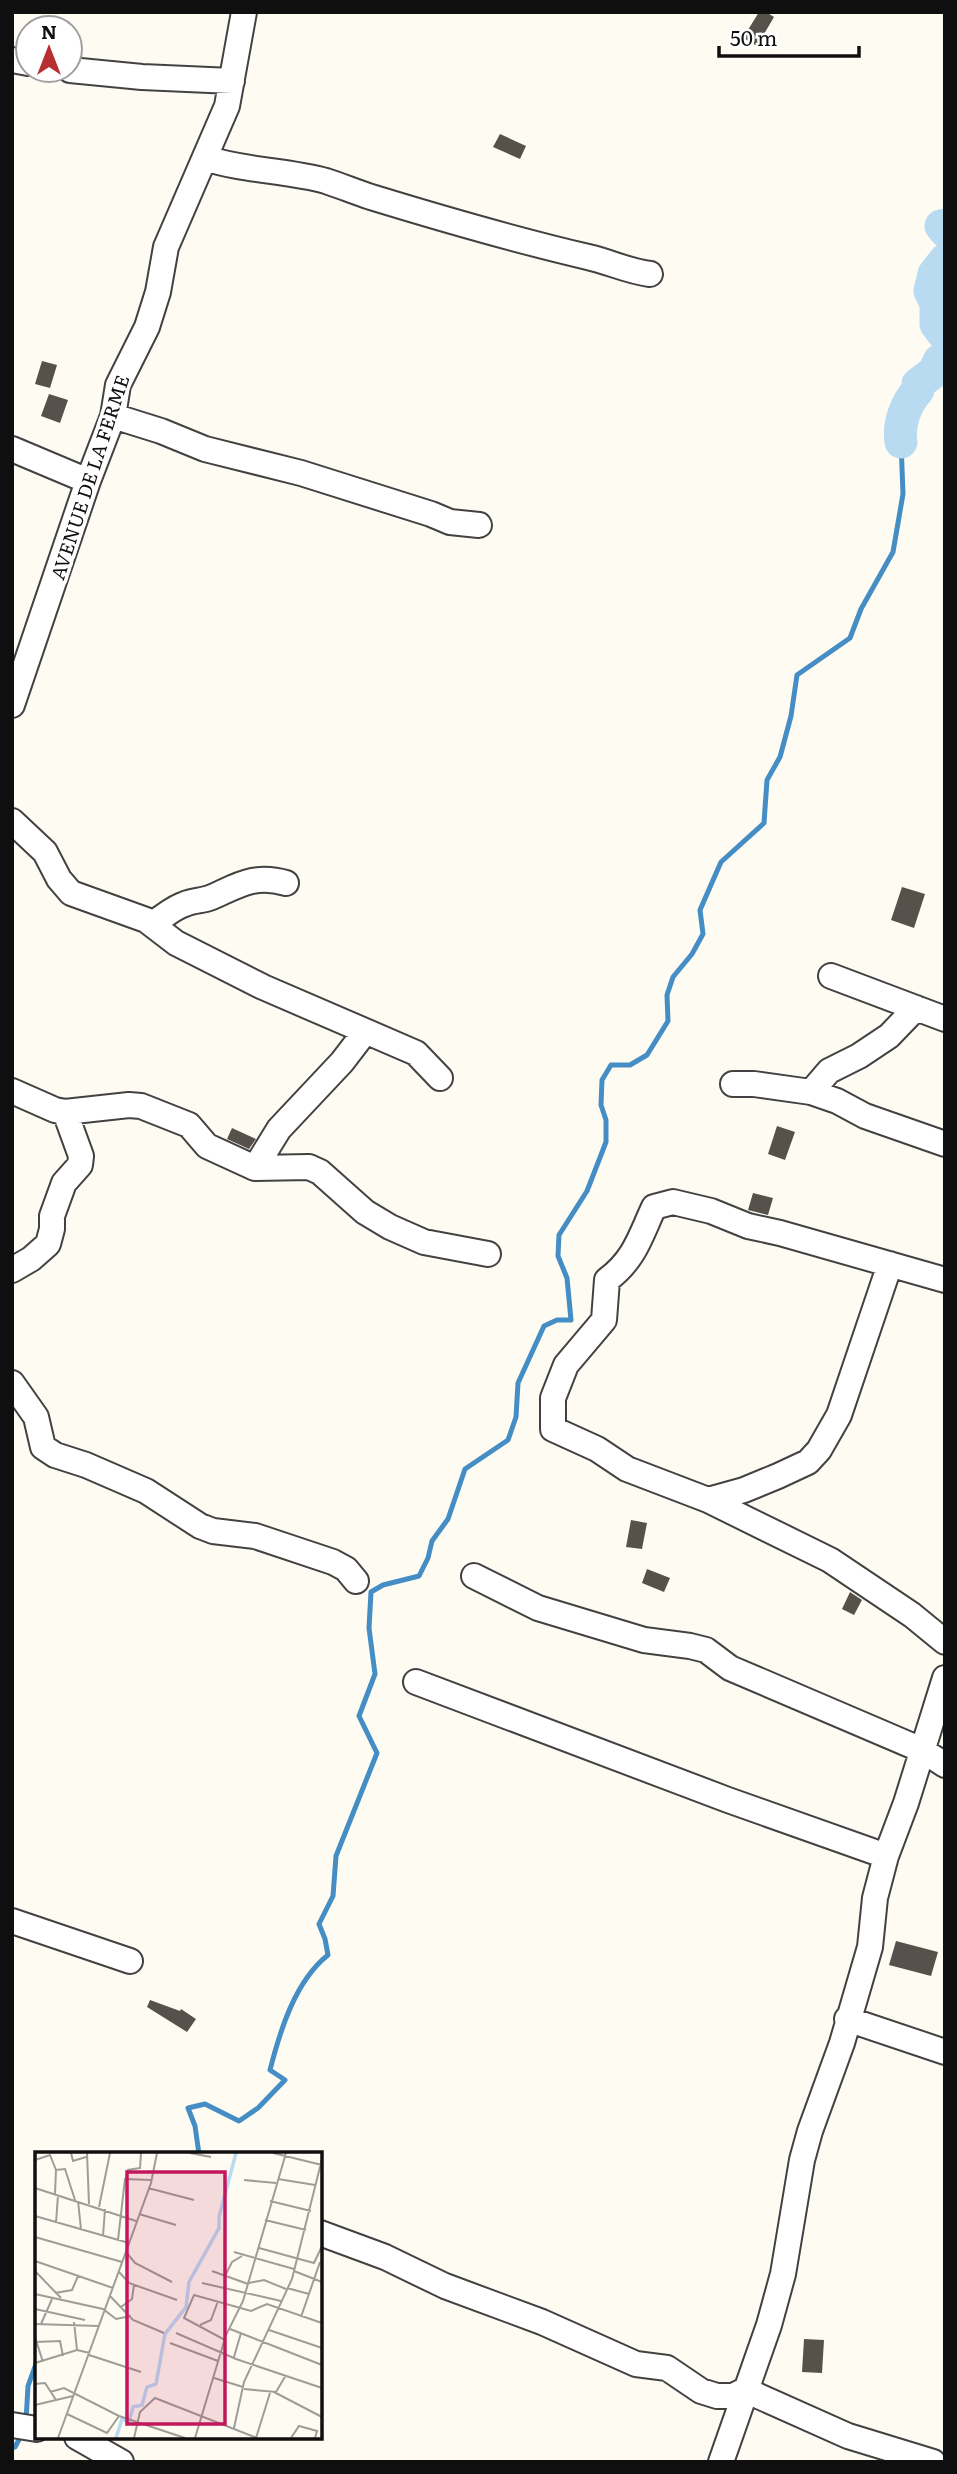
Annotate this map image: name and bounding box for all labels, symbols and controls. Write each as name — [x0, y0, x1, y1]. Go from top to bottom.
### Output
north arrow — [14, 14, 84, 84]
scale bar — [719, 14, 859, 58]
text: N — [41, 17, 57, 45]
text: 50 m — [730, 21, 777, 52]
street label: AVENUE DE LA FERME — [43, 371, 135, 583]
inset map — [35, 2152, 322, 2439]

